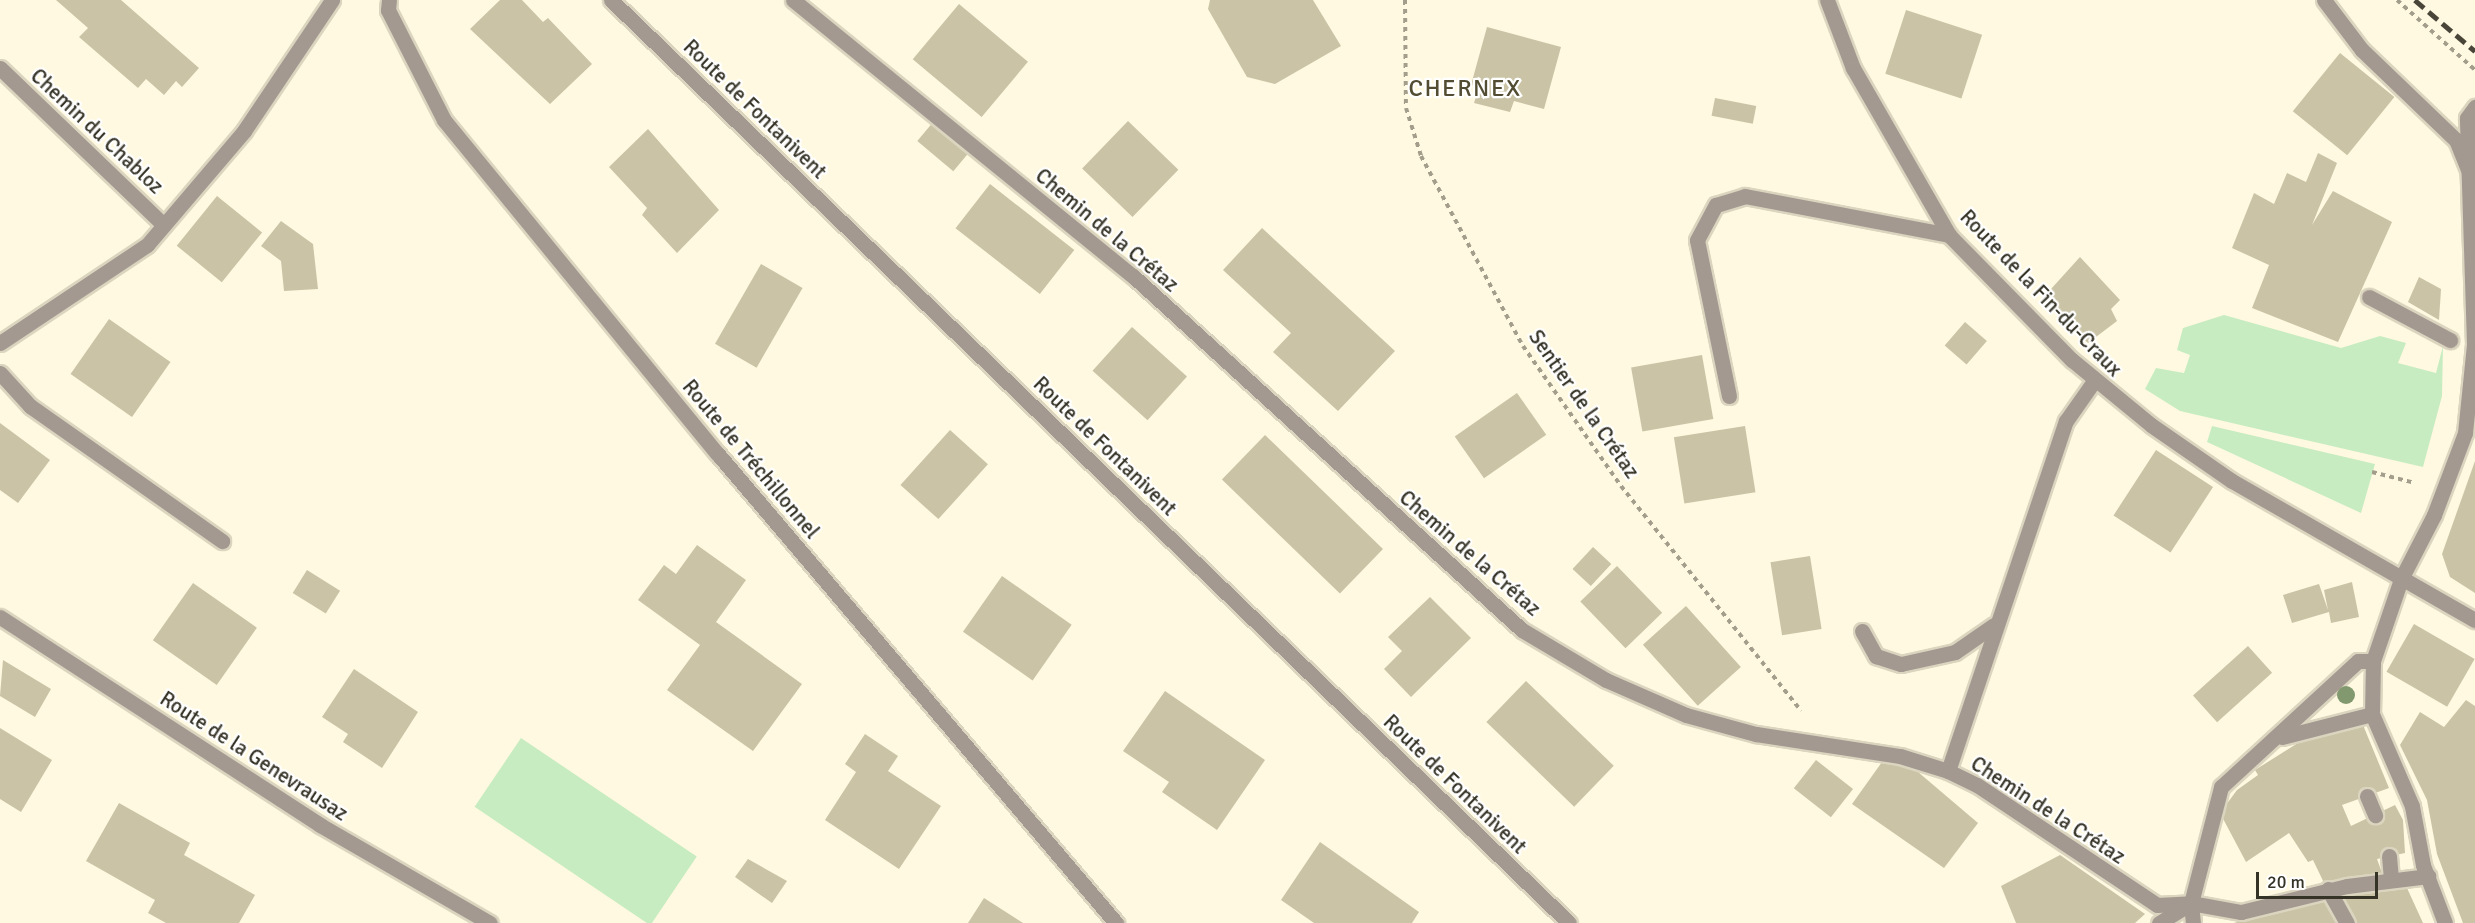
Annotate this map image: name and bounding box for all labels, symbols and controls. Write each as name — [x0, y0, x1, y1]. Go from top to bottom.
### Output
street label: Route de Fontanivent — [678, 34, 832, 184]
street label: Chemin du Chabloz — [25, 63, 169, 199]
district label: CHERNEX — [1408, 75, 1522, 103]
street label: Chemin de la Crétaz — [1030, 163, 1184, 297]
street label: Route de la Fin-du-Craux — [1955, 204, 2127, 382]
street label: Sentier de la Crétaz — [1523, 325, 1645, 483]
street label: Route de Fontanivent — [1028, 371, 1182, 521]
street label: Route de Tréchillonnel — [677, 374, 825, 544]
street label: Chemin de la Crétaz — [1394, 485, 1546, 621]
street label: Route de la Genevrausaz — [155, 686, 353, 826]
street label: Route de Fontanivent — [1378, 709, 1532, 859]
street label: Chemin de la Crétaz — [1966, 751, 2130, 869]
scale bar — [2259, 860, 2380, 898]
text: 20 m — [2267, 871, 2305, 893]

